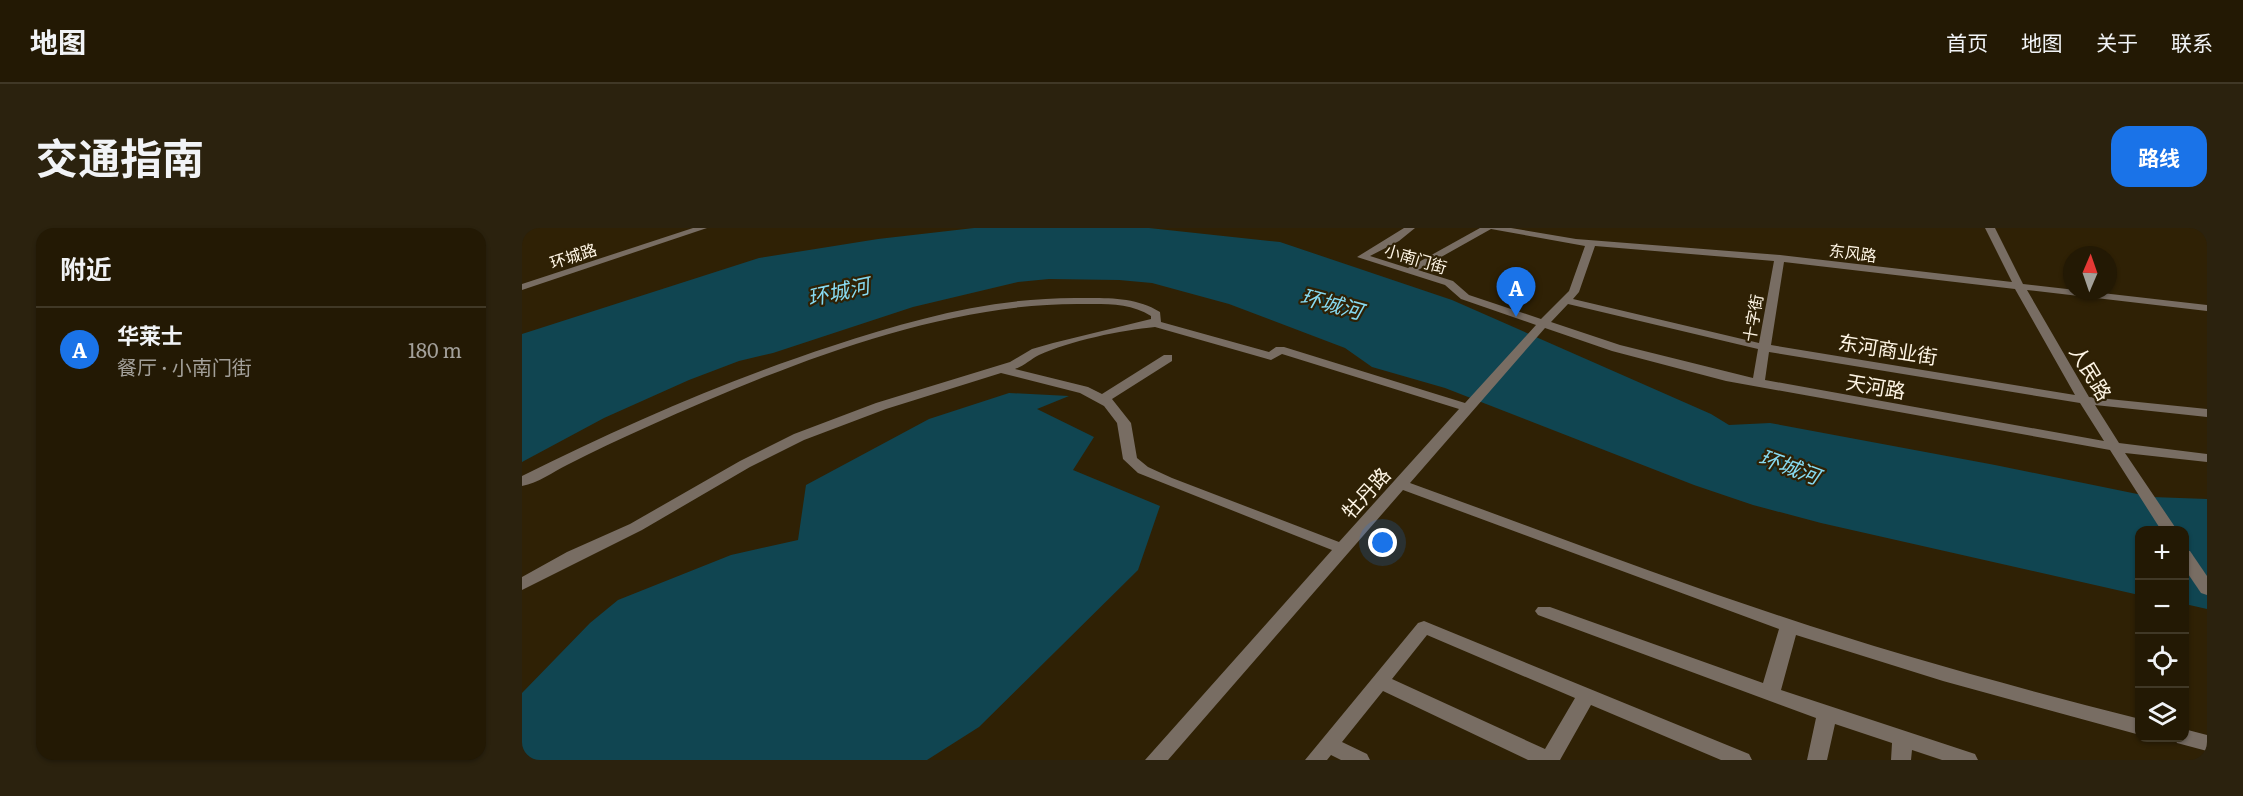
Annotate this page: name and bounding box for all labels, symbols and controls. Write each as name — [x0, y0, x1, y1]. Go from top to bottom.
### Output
text: 地图 — [30, 20, 86, 62]
text: 首页 — [1946, 26, 1988, 57]
text: 地图 — [2021, 26, 2063, 57]
text: 关于 — [2096, 26, 2138, 57]
text: 联系 — [2171, 26, 2213, 57]
text: 交通指南 — [36, 125, 204, 187]
button: 路线 — [2111, 126, 2207, 187]
street label: 环城路 — [546, 236, 600, 274]
street label: 小南门街 — [1382, 237, 1450, 279]
street label: 东风路 — [1828, 237, 1878, 267]
north arrow — [2063, 246, 2117, 300]
text: 附近 — [60, 248, 112, 287]
water label: 环城河 — [804, 267, 876, 312]
pin: A — [1496, 268, 1536, 317]
water label: 环城河 — [1298, 279, 1370, 326]
street label: 十字街 — [1736, 292, 1768, 344]
text: 华莱士 — [117, 318, 183, 351]
street label: 东河商业街 — [1836, 325, 1940, 371]
text: A — [72, 334, 87, 364]
text: 180 m — [408, 334, 462, 364]
street label: 人民路 — [2064, 339, 2120, 405]
text: 餐厅 · 小南门街 — [117, 351, 252, 381]
street label: 天河路 — [1844, 365, 1908, 405]
water label: 环城河 — [1755, 440, 1829, 492]
street label: 牡丹路 — [1334, 460, 1396, 524]
map controls — [2135, 526, 2189, 742]
button: + — [2135, 526, 2189, 580]
your location — [1368, 528, 1397, 557]
button: − — [2135, 580, 2189, 634]
button: locate — [2135, 634, 2189, 688]
button: layers — [2135, 688, 2189, 742]

